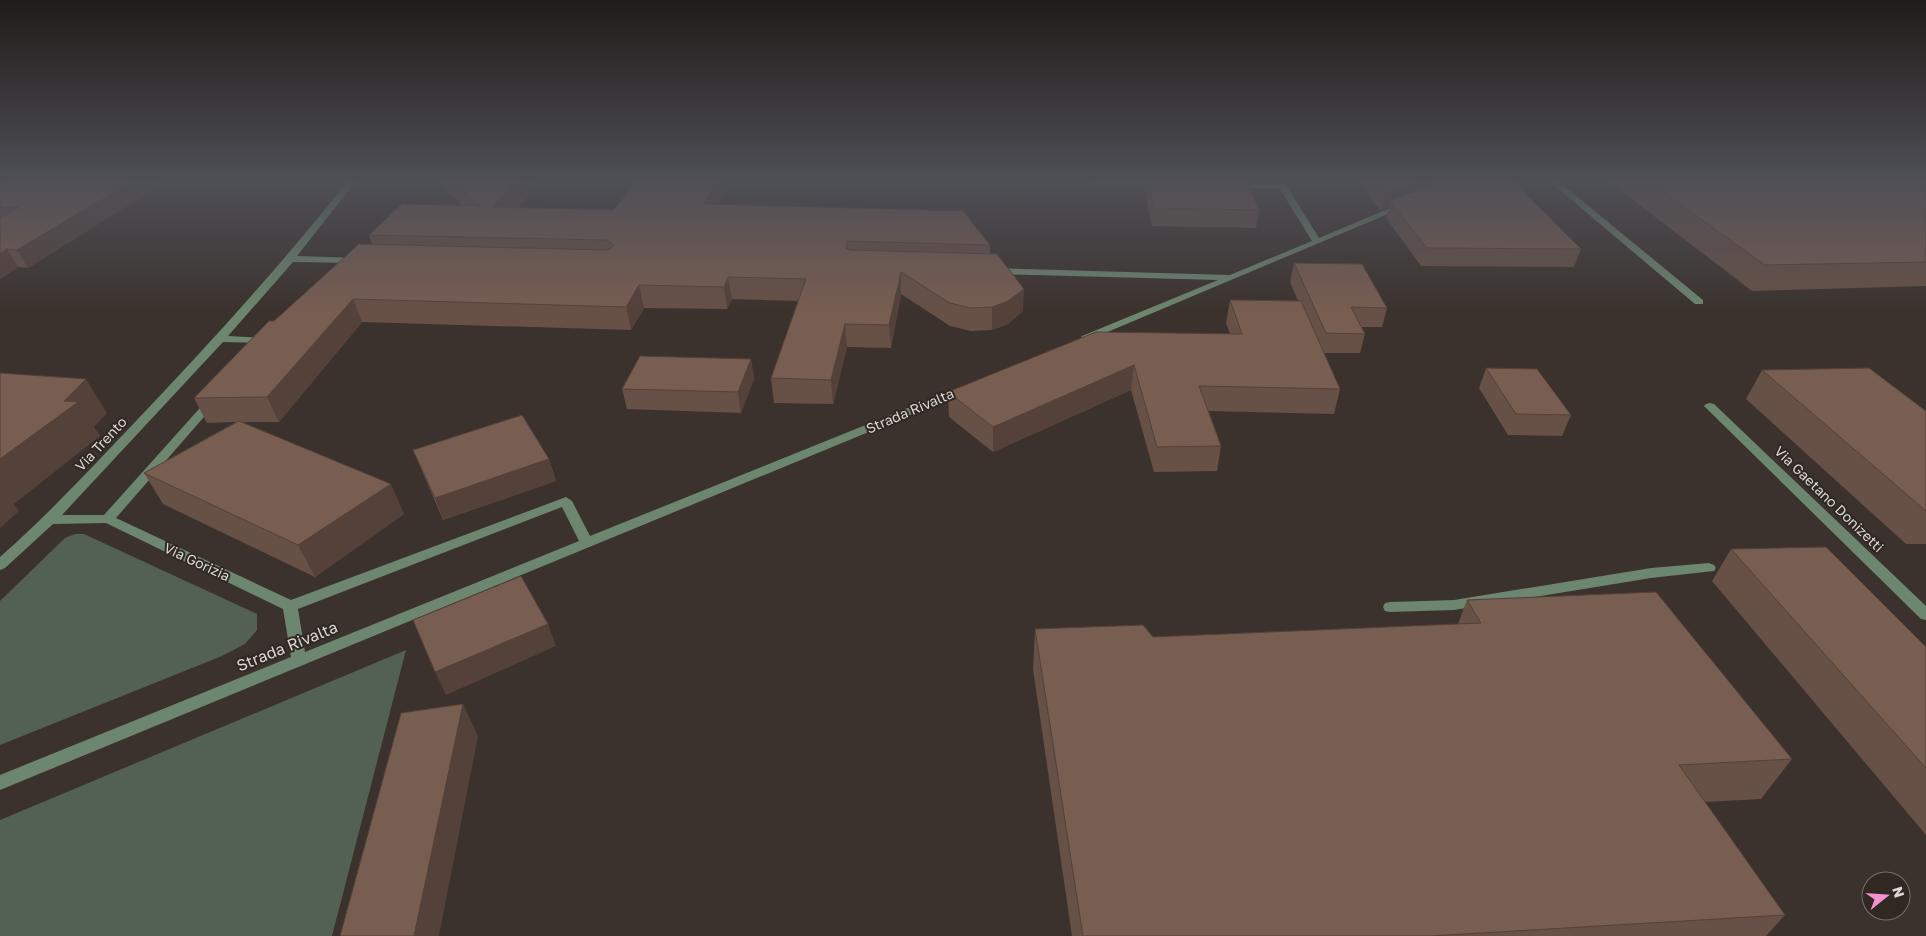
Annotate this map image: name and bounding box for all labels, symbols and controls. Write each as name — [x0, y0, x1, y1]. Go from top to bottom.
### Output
street label: Strada Rivalta — [863, 384, 956, 437]
street label: Via Trento — [71, 413, 130, 474]
street label: Via Gaetano Donizetti — [1771, 442, 1887, 555]
street label: Via Gorizia — [162, 539, 233, 584]
street label: Strada Rivalta — [234, 617, 340, 675]
north arrow — [1861, 871, 1911, 921]
text: N — [1889, 884, 1909, 900]

